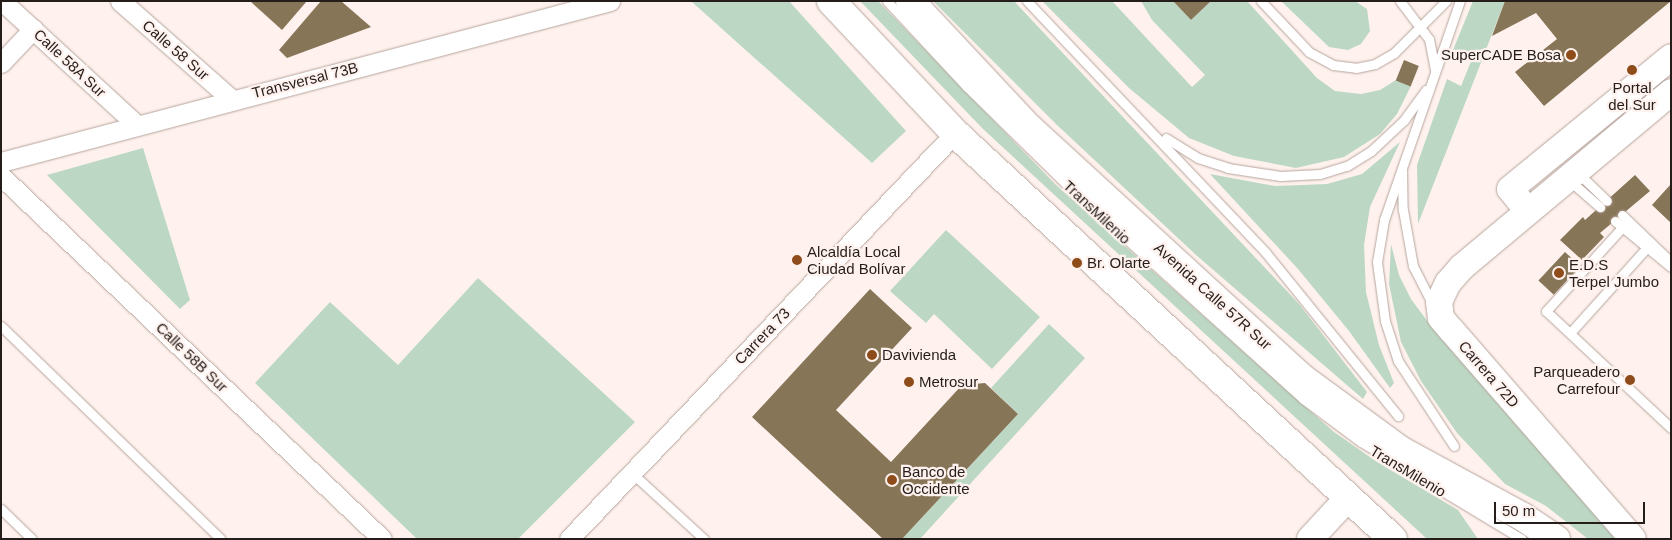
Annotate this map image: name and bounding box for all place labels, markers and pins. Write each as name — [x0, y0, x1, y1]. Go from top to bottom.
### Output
place label: SuperCADE Bosa — [1441, 46, 1561, 64]
marker: SuperCADE Bosa — [1565, 49, 1577, 61]
marker: Portal del Sur — [1626, 64, 1638, 76]
place label: Portal del Sur — [1608, 78, 1656, 113]
place label: Alcaldía Local Ciudad Bolívar — [807, 242, 905, 277]
marker: Alcaldía Local Ciudad Bolívar — [791, 254, 803, 266]
place label: Br. Olarte — [1087, 254, 1150, 272]
place label: E.D.S Terpel Jumbo — [1569, 255, 1659, 290]
marker: Br. Olarte — [1071, 257, 1083, 269]
marker: E.D.S Terpel Jumbo — [1553, 267, 1565, 279]
place label: Davivienda — [882, 346, 956, 364]
marker: Davivienda — [866, 349, 878, 361]
place label: Parqueadero Carrefour — [1533, 362, 1620, 397]
place label: Metrosur — [919, 373, 978, 391]
marker: Parqueadero Carrefour — [1624, 374, 1636, 386]
marker: Metrosur — [903, 376, 915, 388]
place label: Banco de Occidente — [902, 462, 970, 497]
marker: Banco de Occidente — [886, 474, 898, 486]

